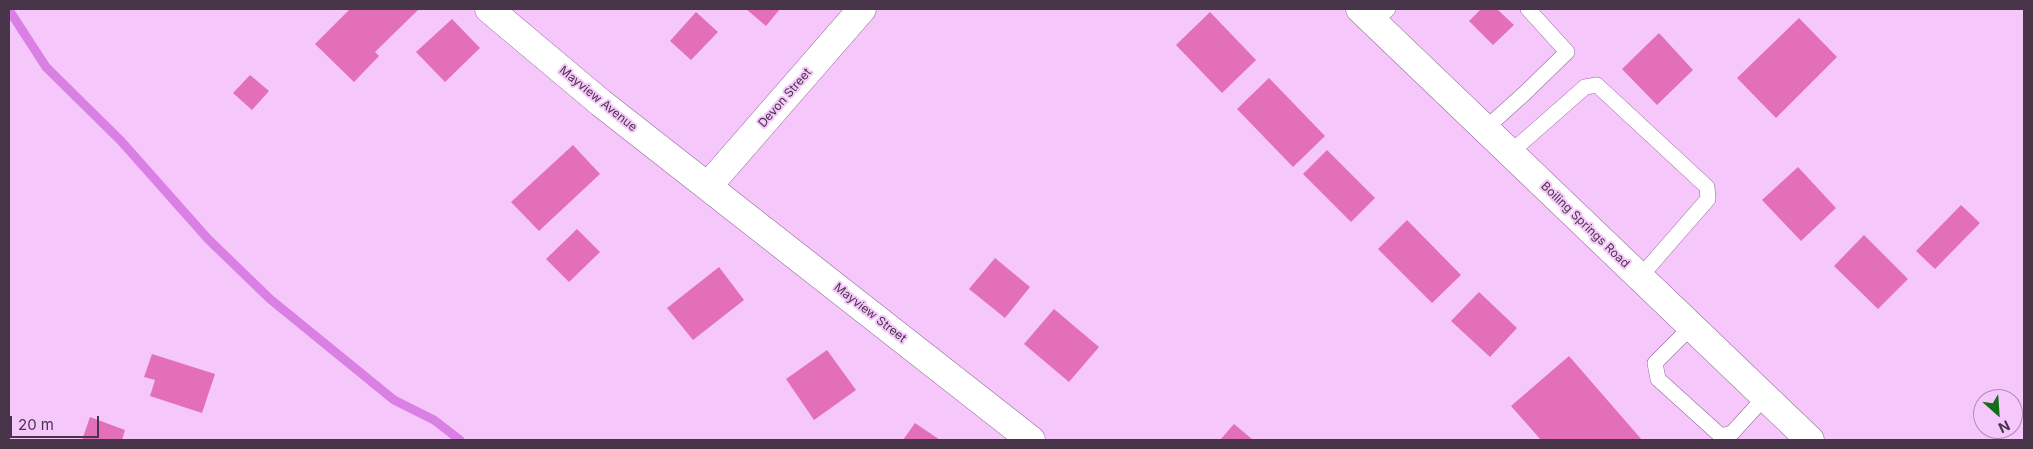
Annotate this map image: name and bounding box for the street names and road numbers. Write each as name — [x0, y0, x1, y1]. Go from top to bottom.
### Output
street label: Mayview Avenue — [556, 63, 640, 135]
street label: Devon Street — [755, 66, 815, 130]
street label: Boiling Springs Road — [1538, 179, 1632, 271]
street label: Mayview Street — [831, 280, 909, 346]

